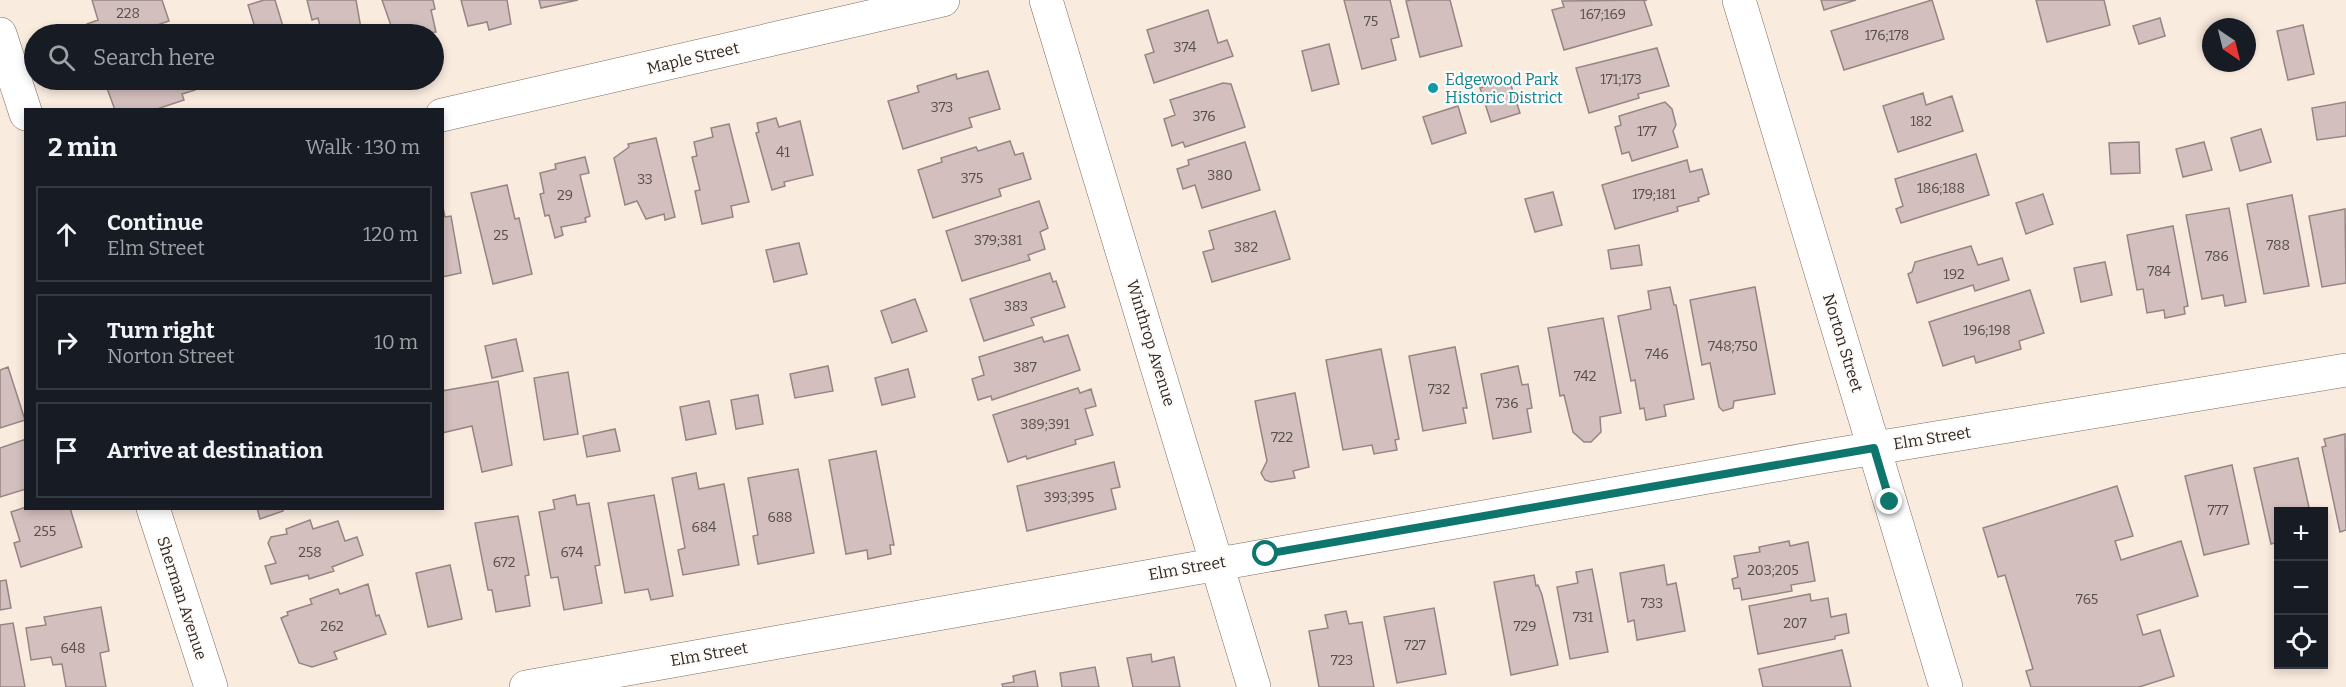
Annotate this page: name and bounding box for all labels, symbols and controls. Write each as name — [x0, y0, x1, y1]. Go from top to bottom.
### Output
house number: 228 — [116, 5, 140, 22]
house number: 167;169 — [1580, 6, 1626, 23]
house number: 75 — [1364, 13, 1378, 30]
north arrow — [2202, 18, 2256, 72]
search box — [24, 24, 444, 90]
house number: 176;178 — [1865, 27, 1909, 44]
street label: Maple Street — [645, 38, 741, 78]
house number: 374 — [1173, 39, 1197, 56]
icon: search — [45, 41, 78, 74]
text: Search here — [93, 44, 215, 71]
place label: Edgewood Park Historic District — [1445, 70, 1563, 107]
house number: 171;173 — [1600, 71, 1642, 88]
marker: Edgewood Park Historic District — [1426, 81, 1440, 95]
house number: 373 — [931, 99, 953, 116]
house number: 376 — [1192, 108, 1216, 125]
house number: 182 — [1910, 113, 1932, 130]
house number: 177 — [1637, 123, 1657, 140]
text: 2 min — [48, 132, 117, 163]
text: Walk · 130 m — [306, 135, 420, 159]
house number: 41 — [776, 144, 790, 161]
house number: 380 — [1207, 167, 1233, 184]
house number: 375 — [961, 170, 983, 187]
house number: 33 — [637, 171, 653, 188]
house number: 186;188 — [1917, 180, 1965, 197]
house number: 179;181 — [1632, 186, 1676, 203]
house number: 29 — [557, 187, 573, 204]
text: Continue — [107, 209, 203, 236]
icon: ahead — [50, 218, 83, 251]
text: 120 m — [363, 222, 418, 246]
house number: 25 — [493, 227, 509, 244]
house number: 379;381 — [974, 232, 1022, 249]
text: Elm Street — [107, 236, 205, 260]
house number: 788 — [2266, 237, 2290, 254]
house number: 382 — [1234, 239, 1258, 256]
house number: 786 — [2205, 248, 2229, 265]
house number: 784 — [2147, 263, 2171, 280]
house number: 192 — [1943, 266, 1965, 283]
street label: Winthrop Avenue — [1123, 278, 1179, 408]
street label: Norton Street — [1819, 291, 1867, 395]
house number: 383 — [1004, 298, 1028, 315]
text: Turn right — [107, 317, 215, 344]
house number: 196;198 — [1963, 322, 2011, 339]
icon: right — [50, 326, 83, 359]
text: 10 m — [374, 330, 418, 354]
house number: 748;750 — [1708, 338, 1758, 355]
text: Norton Street — [107, 344, 234, 368]
house number: 746 — [1645, 346, 1669, 363]
house number: 387 — [1013, 359, 1037, 376]
house number: 742 — [1574, 368, 1596, 385]
house number: 732 — [1428, 381, 1450, 398]
house number: 736 — [1496, 395, 1518, 412]
house number: 389;391 — [1020, 416, 1070, 433]
street label: Elm Street — [1892, 422, 1972, 453]
house number: 722 — [1271, 429, 1293, 446]
icon: arrive — [50, 434, 83, 467]
text: Arrive at destination — [107, 437, 323, 464]
route end — [1876, 488, 1902, 514]
house number: 393;395 — [1044, 489, 1094, 506]
house number: 777 — [2207, 502, 2229, 519]
map controls — [2274, 507, 2328, 669]
button: + — [2274, 507, 2328, 561]
house number: 688 — [767, 509, 793, 526]
house number: 684 — [692, 519, 716, 536]
house number: 255 — [34, 523, 56, 540]
street label: Sherman Avenue — [153, 534, 211, 662]
route start — [1252, 540, 1278, 566]
house number: 258 — [298, 544, 322, 561]
house number: 674 — [560, 544, 584, 561]
street label: Elm Street — [1147, 552, 1227, 584]
house number: 672 — [493, 554, 515, 571]
button: − — [2274, 561, 2328, 615]
house number: 203;205 — [1747, 562, 1799, 579]
house number: 765 — [2076, 591, 2098, 608]
house number: 733 — [1641, 595, 1663, 612]
house number: 731 — [1573, 609, 1594, 626]
house number: 207 — [1783, 615, 1807, 632]
button: locate — [2274, 615, 2328, 669]
house number: 262 — [320, 618, 344, 635]
house number: 729 — [1514, 618, 1536, 635]
house number: 727 — [1404, 637, 1426, 654]
street label: Elm Street — [669, 638, 749, 670]
house number: 648 — [61, 640, 85, 657]
house number: 723 — [1331, 652, 1353, 669]

